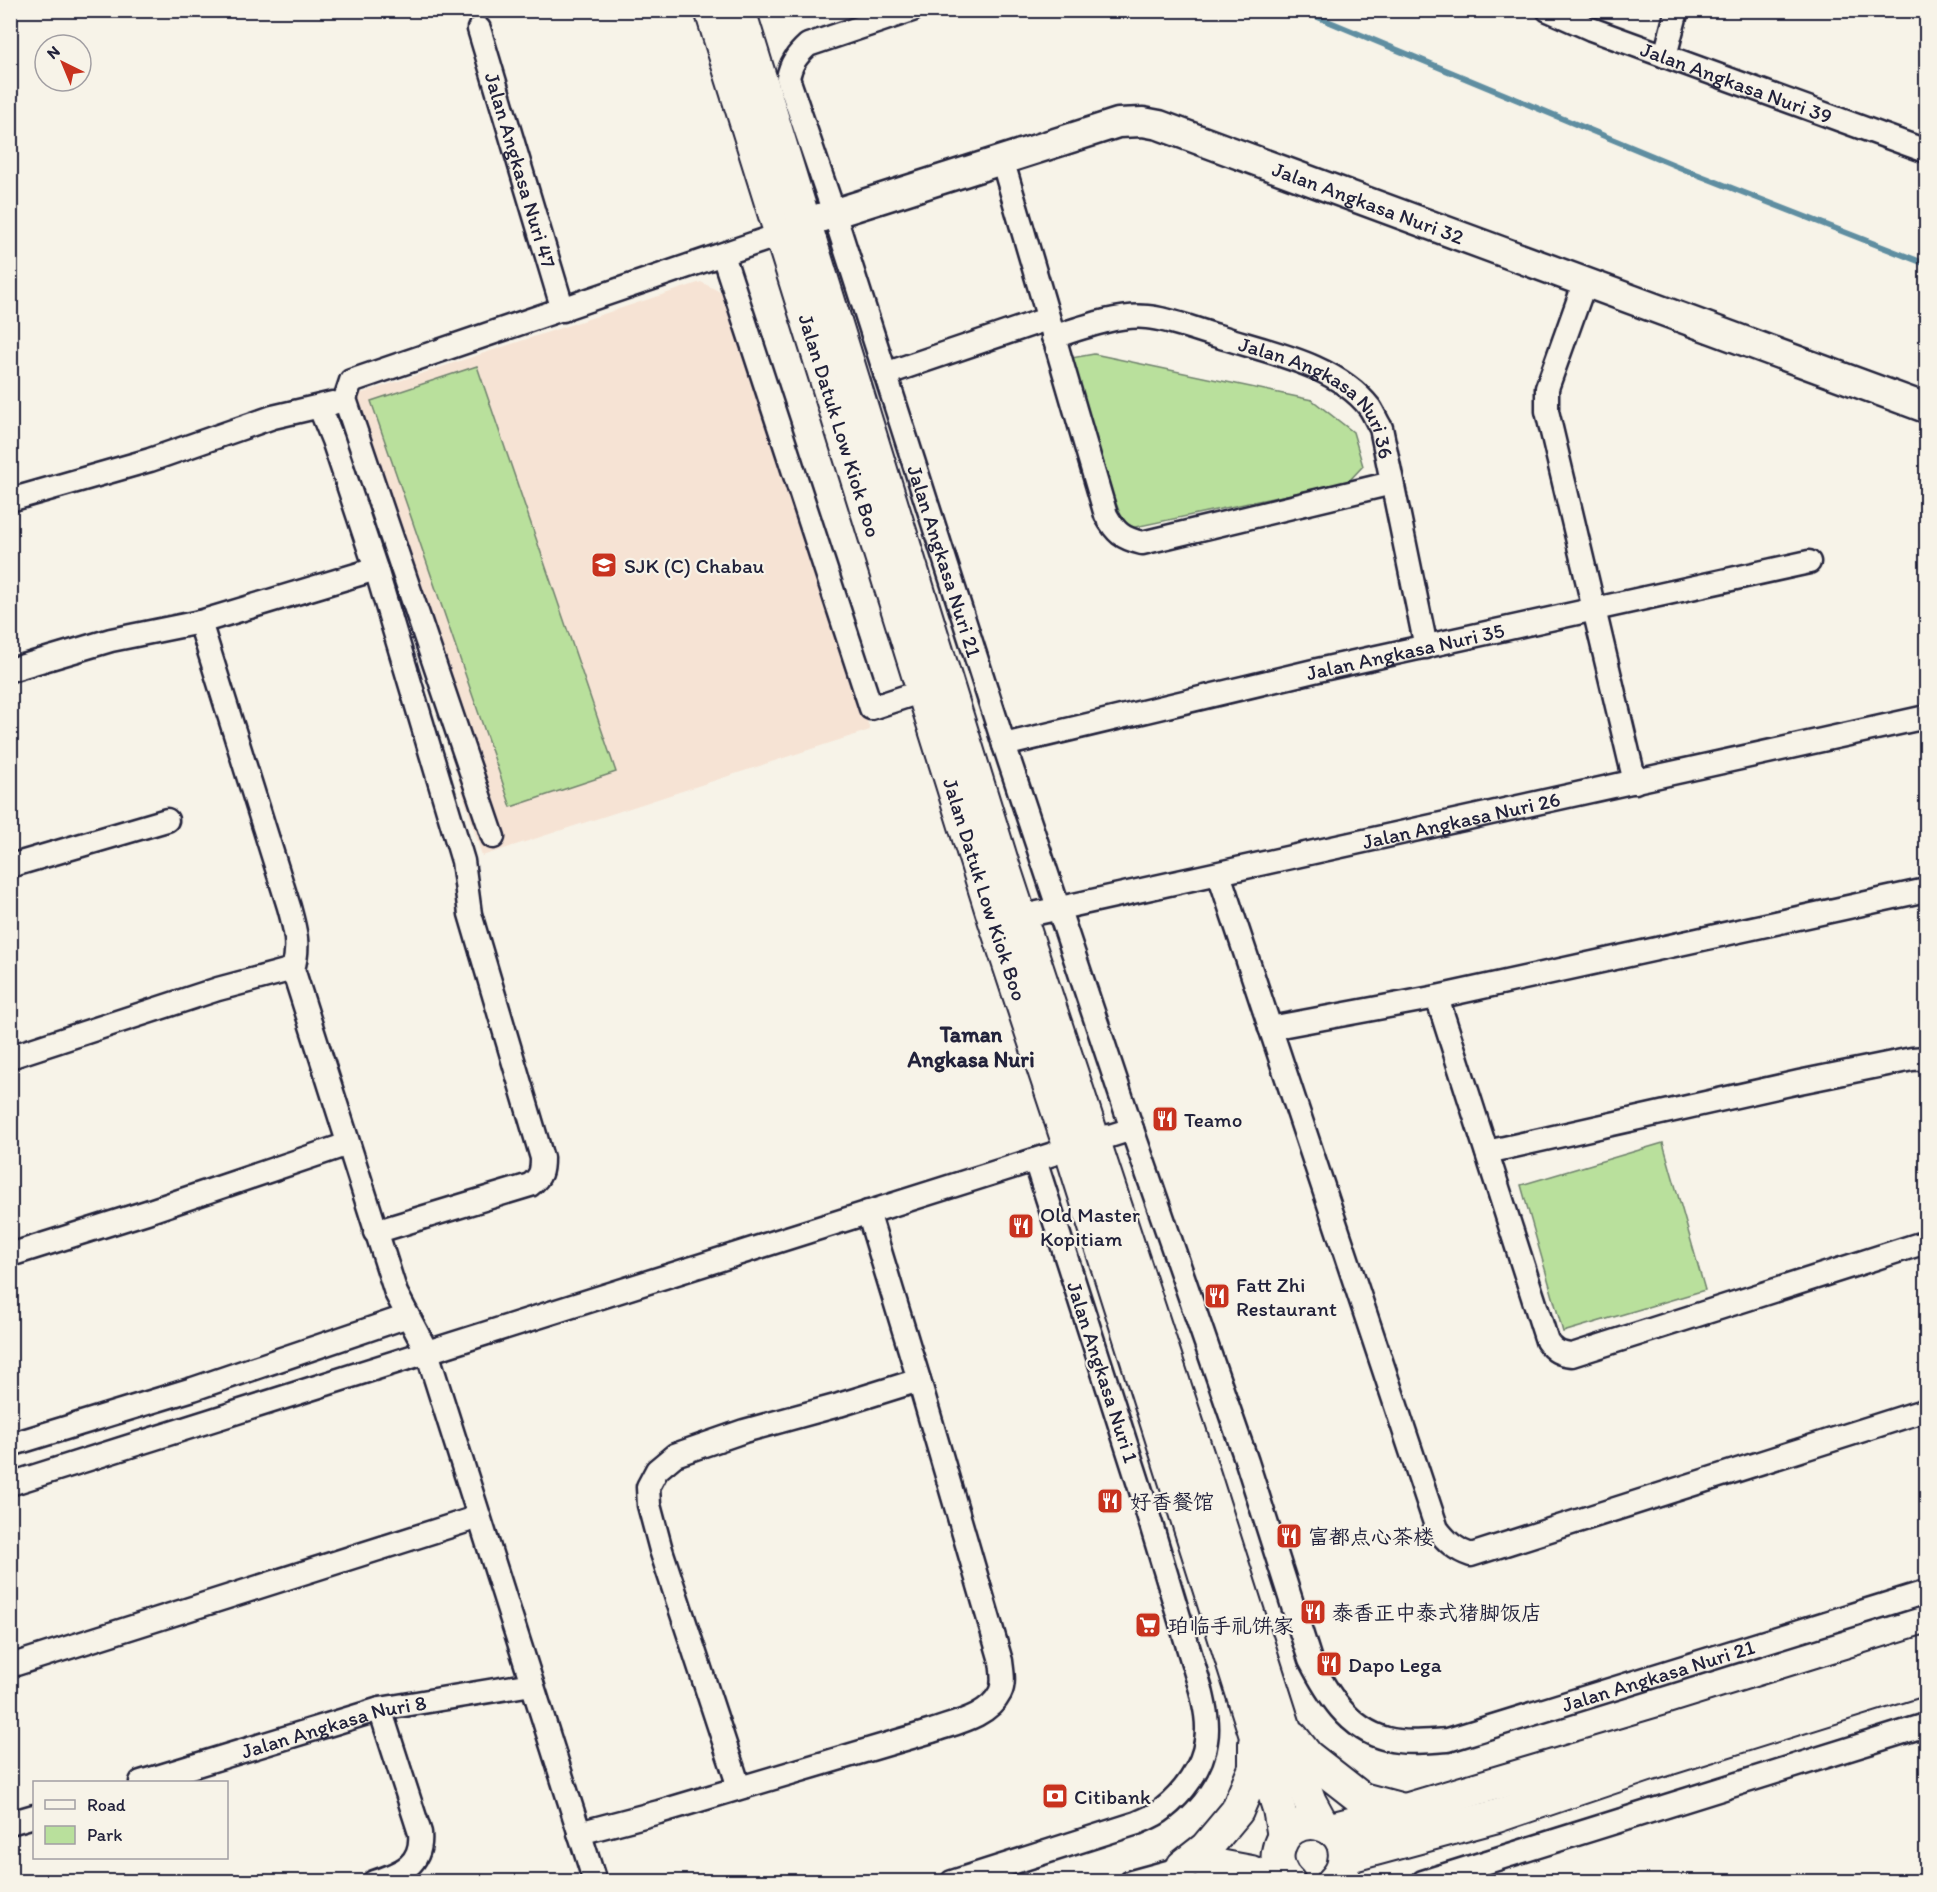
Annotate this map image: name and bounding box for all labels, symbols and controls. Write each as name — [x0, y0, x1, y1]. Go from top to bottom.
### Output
north arrow — [33, 33, 93, 93]
street label: Jalan Angkasa Nuri 39 — [1637, 36, 1836, 128]
text: N — [43, 42, 64, 63]
street label: Jalan Angkasa Nuri 47 — [480, 69, 562, 271]
street label: Jalan Angkasa Nuri 32 — [1269, 156, 1468, 249]
street label: Jalan Datuk Low Kiok Boo — [794, 311, 887, 540]
street label: Jalan Angkasa Nuri 36 — [1236, 330, 1399, 461]
street label: Jalan Angkasa Nuri 21 — [903, 462, 988, 660]
school or university icon: SJK (C) Chabau — [589, 550, 619, 580]
place label: SJK (C) Chabau — [624, 553, 765, 578]
street label: Jalan Angkasa Nuri 35 — [1303, 617, 1507, 685]
street label: Jalan Datuk Low Kiok Boo — [938, 775, 1033, 1004]
street label: Jalan Angkasa Nuri 26 — [1360, 786, 1562, 854]
district label: Taman Angkasa Nuri — [906, 1021, 1035, 1073]
restaurant icon: Teamo — [1150, 1104, 1180, 1134]
place label: Teamo — [1184, 1107, 1242, 1132]
place label: Old Master Kopitiam — [1040, 1202, 1140, 1251]
restaurant icon: Old Master Kopitiam — [1006, 1211, 1036, 1241]
place label: Fatt Zhi Restaurant — [1236, 1272, 1337, 1321]
street label: Jalan Angkasa Nuri 1 — [1062, 1278, 1144, 1466]
restaurant icon: Fatt Zhi Restaurant — [1202, 1281, 1232, 1311]
restaurant icon: 好香餐馆 — [1095, 1486, 1125, 1516]
place label: 好香餐馆 — [1130, 1489, 1214, 1514]
restaurant icon: 富都点心茶楼 — [1274, 1521, 1304, 1551]
place label: 富都点心茶楼 — [1308, 1524, 1434, 1549]
restaurant icon: 泰香正中泰式猪脚饭店 — [1298, 1597, 1328, 1627]
place label: 泰香正中泰式猪脚饭店 — [1332, 1600, 1542, 1625]
supermarket icon: 珀临手礼饼家 — [1133, 1610, 1163, 1640]
place label: 珀临手礼饼家 — [1168, 1613, 1294, 1638]
street label: Jalan Angkasa Nuri 21 — [1559, 1633, 1758, 1717]
restaurant icon: Dapo Lega — [1314, 1649, 1344, 1679]
place label: Dapo Lega — [1348, 1652, 1442, 1677]
street label: Jalan Angkasa Nuri 8 — [238, 1689, 428, 1763]
legend — [33, 1781, 228, 1859]
bank icon: Citibank — [1040, 1781, 1070, 1811]
place label: Citibank — [1074, 1784, 1151, 1809]
text: Road — [87, 1794, 126, 1816]
text: Park — [87, 1824, 122, 1846]

